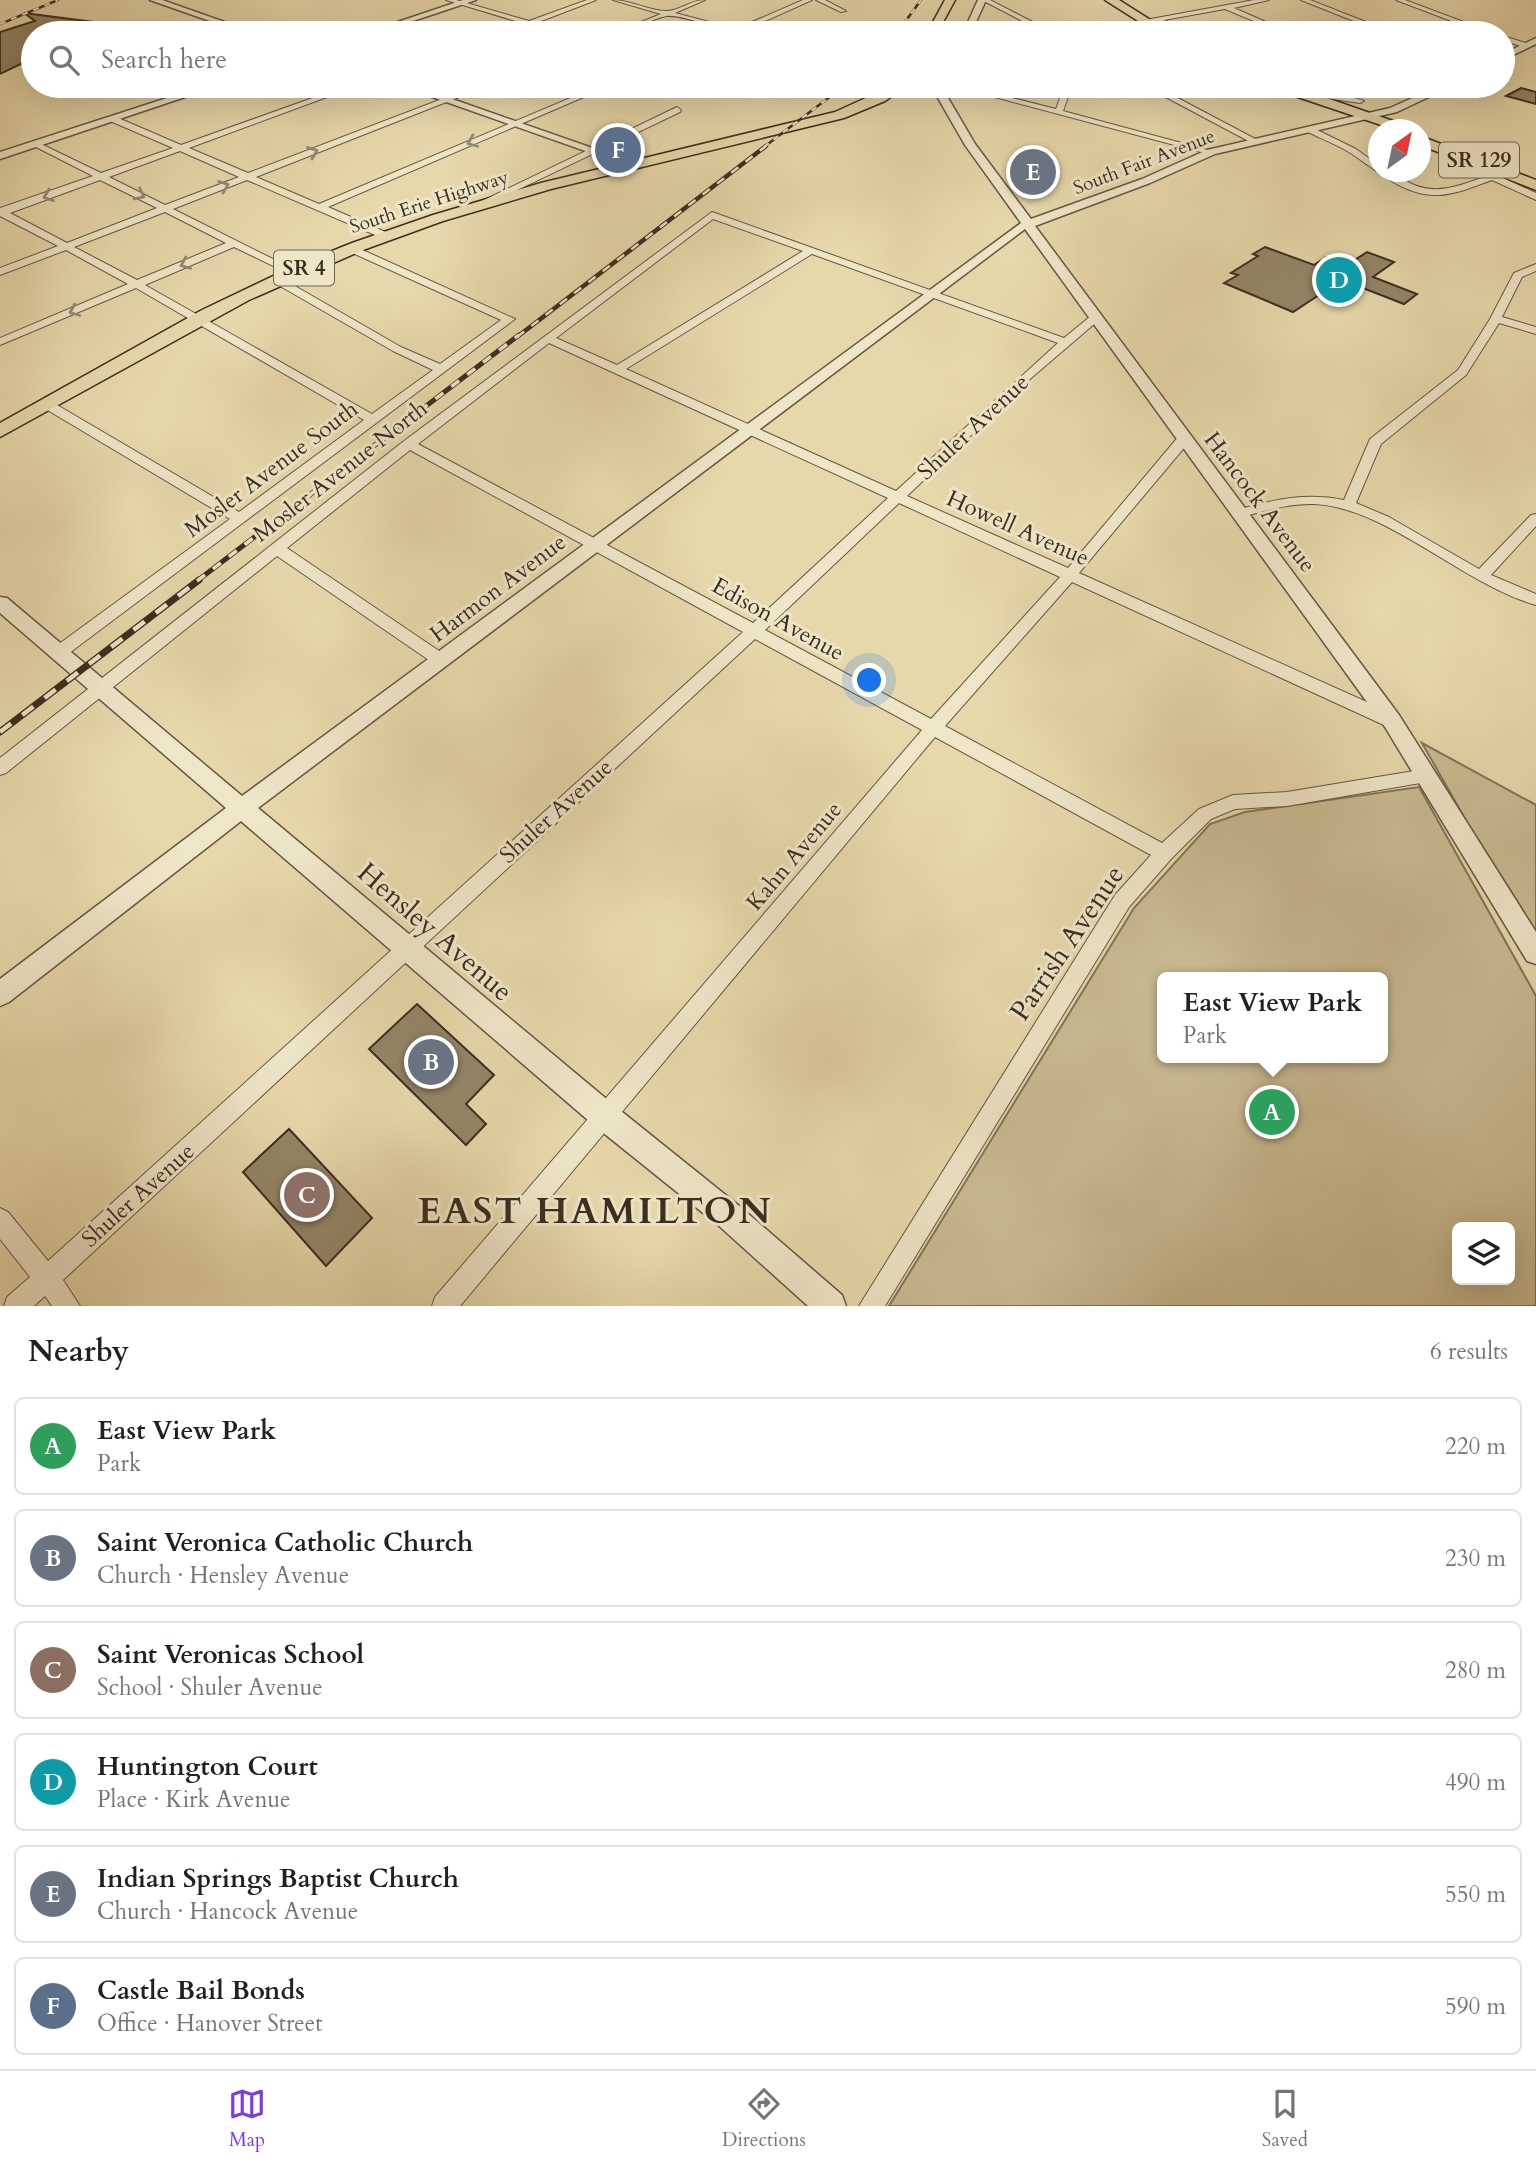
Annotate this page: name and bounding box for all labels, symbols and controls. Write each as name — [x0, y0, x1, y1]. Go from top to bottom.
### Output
search box — [21, 21, 1515, 98]
icon: search — [45, 41, 83, 79]
text: Search here — [101, 42, 227, 77]
north arrow — [1368, 119, 1431, 182]
street label: South Fair Avenue — [1069, 123, 1219, 201]
pin: F — [595, 124, 641, 176]
one-way arrow — [467, 134, 480, 148]
road number: SR 129 — [1439, 142, 1519, 178]
one-way arrow — [307, 146, 319, 160]
pin: E — [1010, 146, 1056, 198]
street label: South Erie Highway — [346, 164, 512, 240]
one-way arrow — [217, 181, 229, 195]
one-way arrow — [133, 187, 145, 201]
one-way arrow — [43, 188, 55, 202]
road number: SR 4 — [274, 250, 334, 286]
pin: D — [1316, 254, 1362, 306]
one-way arrow — [180, 256, 193, 270]
one-way arrow — [68, 303, 81, 317]
street label: Shuler Avenue — [910, 367, 1036, 487]
street label: Mosler Avenue South — [178, 393, 364, 545]
street label: Mosler Avenue North — [246, 393, 434, 549]
street label: Hancock Avenue — [1197, 425, 1323, 579]
street label: Howell Avenue — [942, 483, 1094, 573]
street label: Harmon Avenue — [423, 526, 573, 650]
street label: Edison Avenue — [706, 570, 850, 668]
your location — [852, 663, 886, 697]
street label: Shuler Avenue — [493, 752, 619, 870]
street label: Kahn Avenue — [739, 795, 849, 917]
street label: Hensley Avenue — [349, 854, 521, 1010]
street label: Parrish Avenue — [1001, 858, 1133, 1028]
popup — [1157, 972, 1388, 1063]
text: East View Park — [1183, 985, 1362, 1020]
text: Park — [1183, 1020, 1227, 1051]
pin: B — [408, 1036, 454, 1088]
pin: A — [1249, 1086, 1295, 1138]
street label: Shuler Avenue — [75, 1136, 201, 1254]
pin: C — [284, 1169, 330, 1221]
district label: EAST HAMILTON — [417, 1186, 773, 1236]
map controls — [1452, 1222, 1515, 1285]
button: layers — [1452, 1222, 1515, 1285]
text: Nearby — [28, 1331, 129, 1372]
text: 6 results — [1430, 1336, 1508, 1367]
text: East View Park — [97, 1413, 276, 1448]
text: A — [44, 1431, 62, 1462]
text: 220 m — [1445, 1431, 1506, 1462]
text: Park — [97, 1448, 141, 1479]
text: Saint Veronica Catholic Church — [97, 1525, 473, 1560]
text: B — [45, 1543, 61, 1574]
text: 230 m — [1445, 1543, 1506, 1574]
text: Church · Hensley Avenue — [97, 1560, 349, 1591]
text: Saint Veronicas School — [97, 1637, 364, 1672]
text: C — [44, 1655, 62, 1686]
text: 280 m — [1445, 1655, 1506, 1686]
text: School · Shuler Avenue — [97, 1672, 323, 1703]
text: Huntington Court — [97, 1749, 318, 1784]
text: D — [43, 1767, 63, 1798]
text: 490 m — [1445, 1767, 1506, 1798]
text: Place · Kirk Avenue — [97, 1784, 291, 1815]
text: Indian Springs Baptist Church — [97, 1861, 459, 1896]
text: E — [46, 1879, 60, 1910]
text: 550 m — [1445, 1879, 1506, 1910]
text: Church · Hancock Avenue — [97, 1896, 358, 1927]
text: Castle Bail Bonds — [97, 1973, 305, 2008]
text: F — [46, 1991, 60, 2022]
text: 590 m — [1445, 1991, 1506, 2022]
text: Office · Hanover Street — [97, 2008, 323, 2039]
tab: Map — [228, 2085, 266, 2153]
tab: Directions — [722, 2085, 806, 2153]
tab: Saved — [1262, 2085, 1308, 2153]

